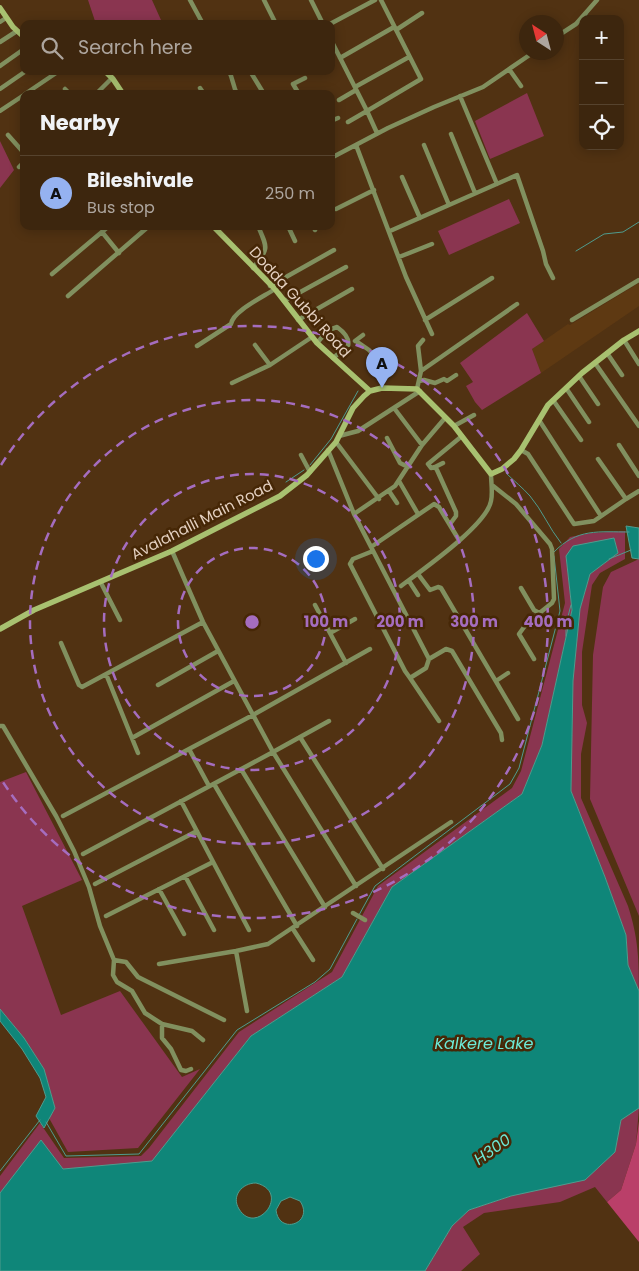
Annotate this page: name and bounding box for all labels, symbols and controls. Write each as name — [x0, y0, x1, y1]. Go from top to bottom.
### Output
north arrow — [519, 15, 564, 60]
map controls — [579, 15, 624, 150]
button: + — [579, 15, 624, 60]
search box — [20, 20, 335, 75]
icon: search — [38, 34, 66, 62]
text: Search here — [78, 34, 192, 61]
button: − — [579, 60, 624, 105]
button: locate — [579, 105, 624, 150]
text: Nearby — [40, 108, 120, 137]
text: Bileshivale — [87, 167, 194, 194]
text: A — [50, 182, 62, 205]
text: 250 m — [265, 182, 315, 205]
text: Bus stop — [87, 196, 155, 219]
street label: Dodda Gubbi Road — [245, 242, 356, 362]
pin: A — [366, 347, 398, 388]
street label: Avalahalli Main Road — [127, 475, 276, 564]
your location — [303, 546, 329, 572]
text: 100 m — [304, 611, 348, 632]
text: 200 m — [376, 611, 424, 632]
text: 300 m — [450, 611, 498, 632]
text: 400 m — [524, 611, 573, 632]
centre of rings — [243, 613, 261, 631]
water label: Kalkere Lake — [434, 1032, 534, 1055]
water label: H300 — [469, 1128, 516, 1170]

